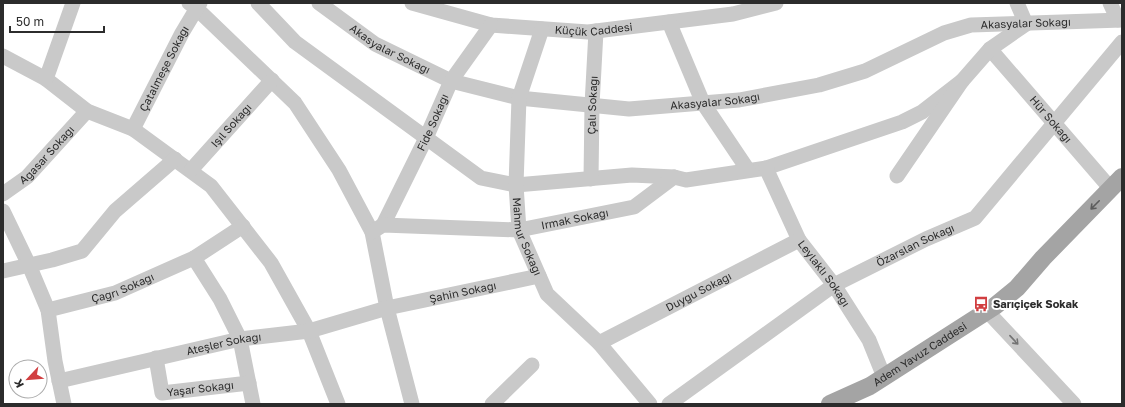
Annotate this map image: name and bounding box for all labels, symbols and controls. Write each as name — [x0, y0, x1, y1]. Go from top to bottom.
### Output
scale bar — [10, 8, 104, 34]
text: 50 m — [16, 14, 44, 29]
street label: Akasyalar Sokağı — [980, 15, 1071, 31]
street label: Küçük Caddesi — [554, 20, 633, 38]
street label: Akasyalar Sokağı — [348, 21, 433, 76]
street label: Çatalmeşe Sokağı — [136, 23, 191, 113]
street label: Çalı Sokağı — [585, 75, 600, 134]
street label: Akasyalar Sokağı — [670, 89, 761, 112]
street label: Fide Sokağı — [414, 92, 451, 153]
street label: Hür Sokağı — [1027, 93, 1075, 145]
street label: Işıl Sokağı — [208, 101, 254, 150]
street label: Ağasar Sokağı — [16, 123, 77, 186]
street label: Mahmur Sokağı — [511, 197, 545, 277]
one-way arrow — [1090, 200, 1100, 210]
street label: Irmak Sokağı — [540, 205, 609, 231]
street label: Özarslan Sokağı — [874, 221, 956, 269]
street label: Leylaklı Sokağı — [796, 237, 853, 309]
street label: Duygu Sokağı — [663, 269, 733, 314]
street label: Çağrı Sokağı — [90, 270, 156, 305]
street label: Şahin Sokağı — [428, 278, 497, 305]
bus stop icon: Sarıçiçek Sokak — [972, 295, 990, 313]
place label: Sarıçiçek Sokak — [993, 297, 1079, 310]
street label: Adem Yavuz Caddesi — [870, 319, 969, 388]
street label: Ateşler Sokağı — [185, 330, 262, 357]
one-way arrow — [1009, 335, 1019, 345]
north arrow — [8, 359, 48, 399]
text: K — [11, 377, 26, 390]
street label: Yaşar Sokağı — [166, 378, 234, 398]

